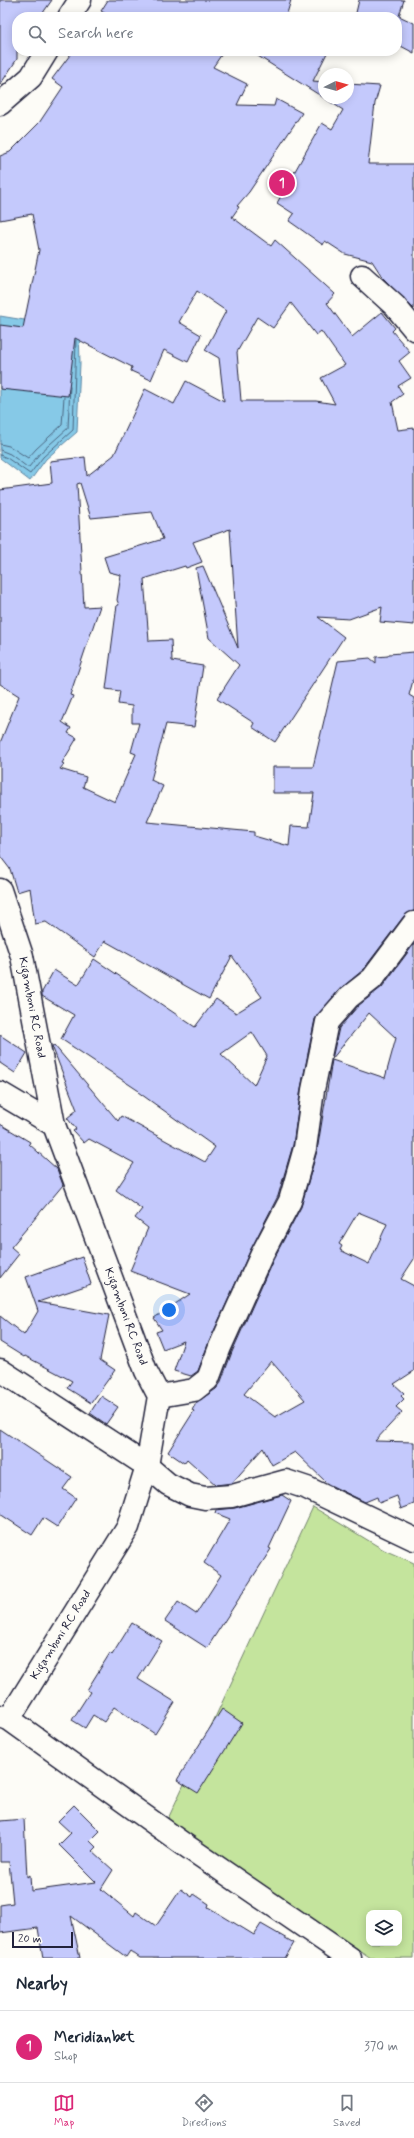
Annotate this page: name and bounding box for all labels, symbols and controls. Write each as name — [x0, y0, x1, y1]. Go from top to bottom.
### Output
search box — [12, 12, 402, 56]
icon: search — [26, 23, 48, 45]
text: Search here — [58, 24, 134, 44]
north arrow — [318, 68, 354, 104]
pin: 1 — [269, 168, 295, 198]
street label: Kigamboni RC Road — [14, 955, 49, 1060]
street label: Kigamboni RC Road — [100, 1265, 151, 1368]
your location — [159, 1300, 179, 1320]
street label: Kigamboni RC Road — [27, 1587, 96, 1683]
map controls — [366, 1910, 402, 1946]
button: layers — [366, 1910, 402, 1946]
scale bar — [12, 1930, 73, 1949]
text: 20 m — [18, 1932, 41, 1946]
text: Nearby — [16, 1973, 68, 1995]
text: Meridianbet — [54, 2028, 135, 2048]
text: 1 — [26, 2038, 32, 2055]
text: 370 m — [364, 2038, 398, 2055]
text: Shop — [54, 2048, 78, 2065]
tab: Map — [53, 2092, 75, 2130]
tab: Directions — [181, 2092, 227, 2130]
tab: Saved — [333, 2092, 361, 2130]

